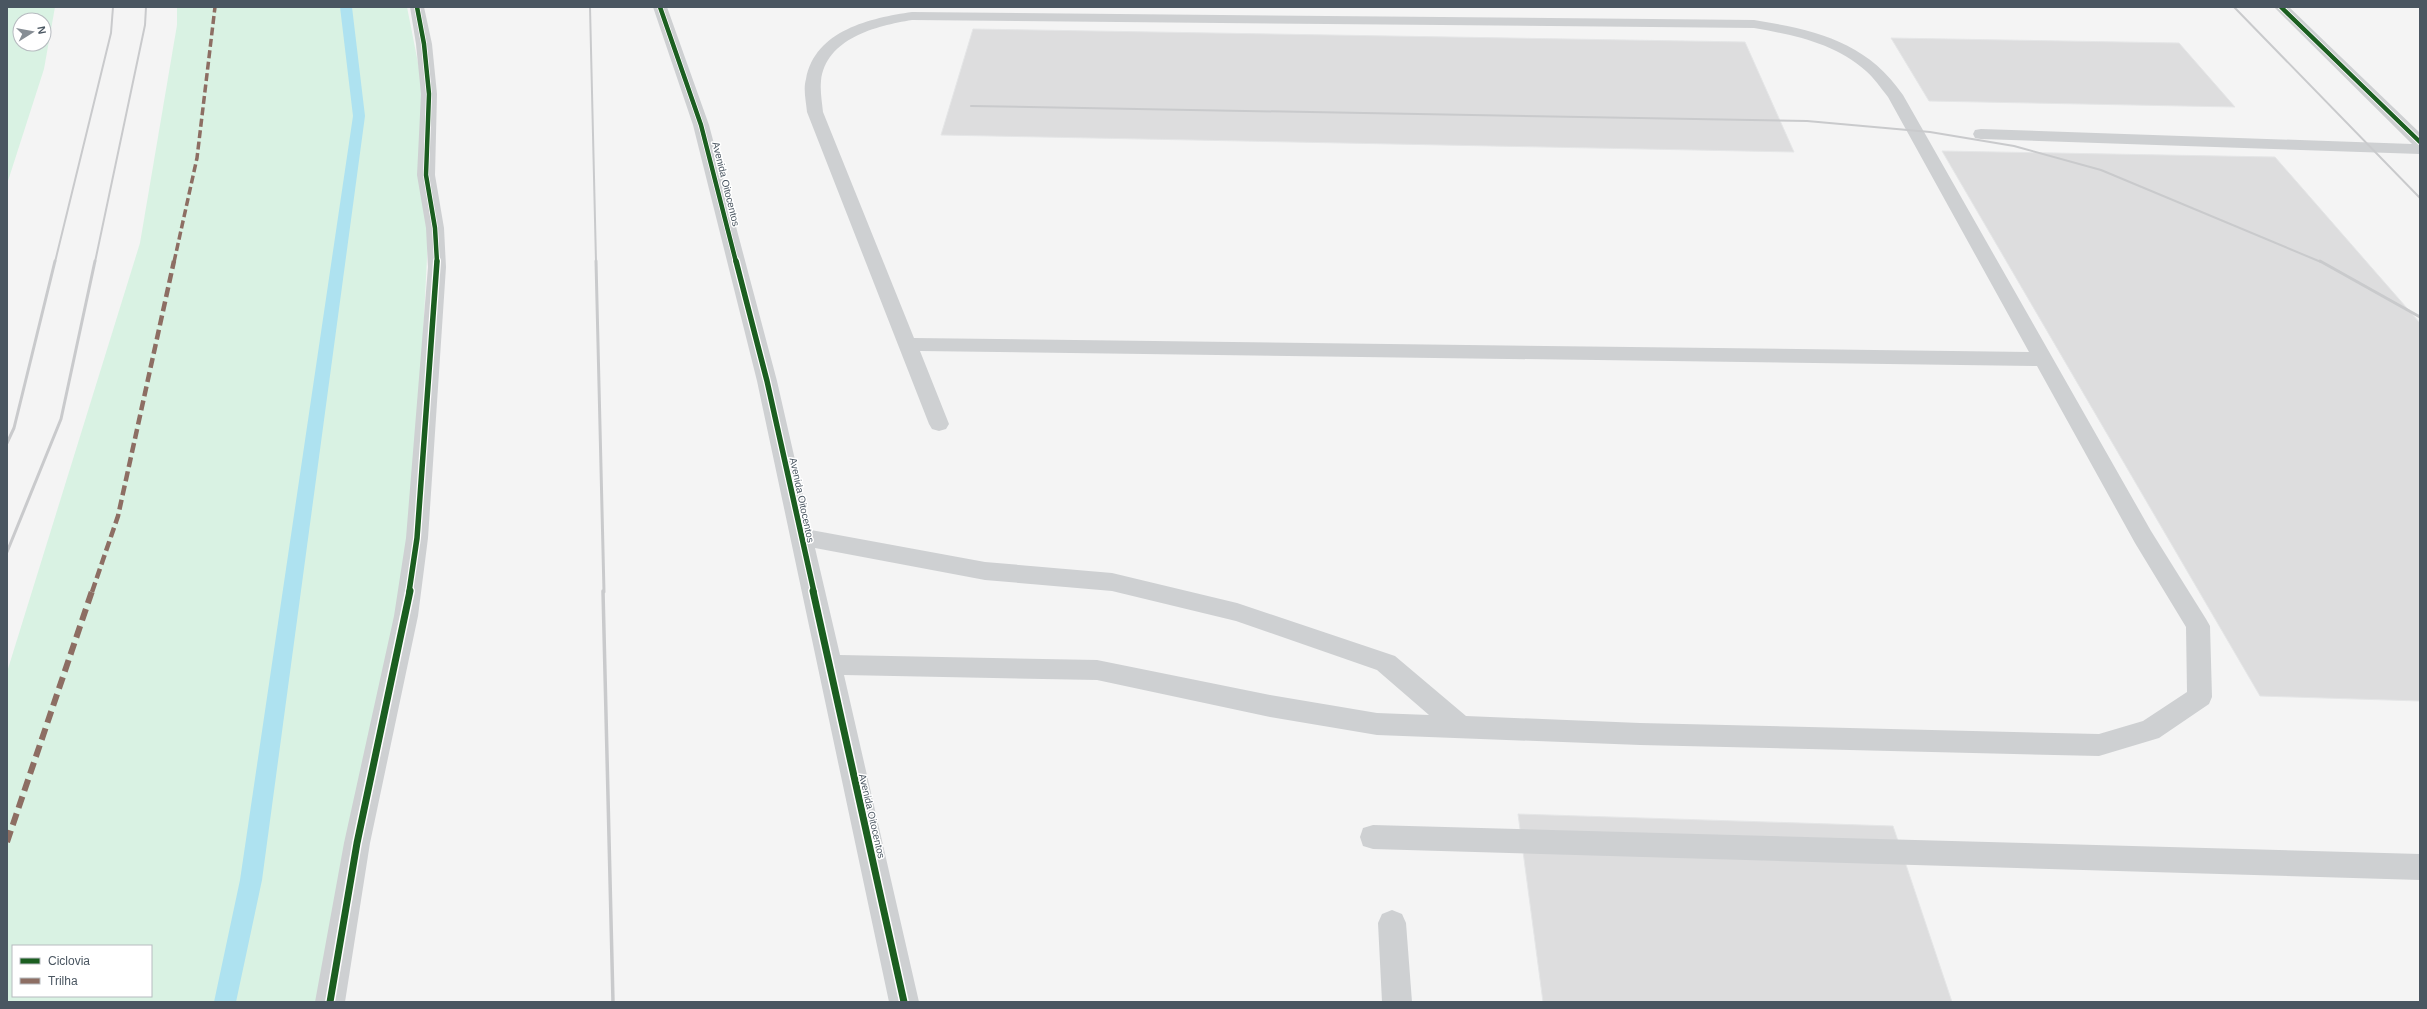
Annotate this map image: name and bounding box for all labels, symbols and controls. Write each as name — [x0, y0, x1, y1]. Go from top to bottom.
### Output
north arrow — [12, 12, 52, 52]
text: N — [35, 25, 48, 35]
street label: Avenida Oitocentos — [710, 141, 742, 227]
street label: Avenida Oitocentos — [788, 457, 816, 543]
street label: Avenida Oitocentos — [857, 773, 887, 859]
legend — [12, 945, 152, 997]
text: Ciclovia — [48, 954, 90, 968]
text: Trilha — [48, 974, 78, 988]

